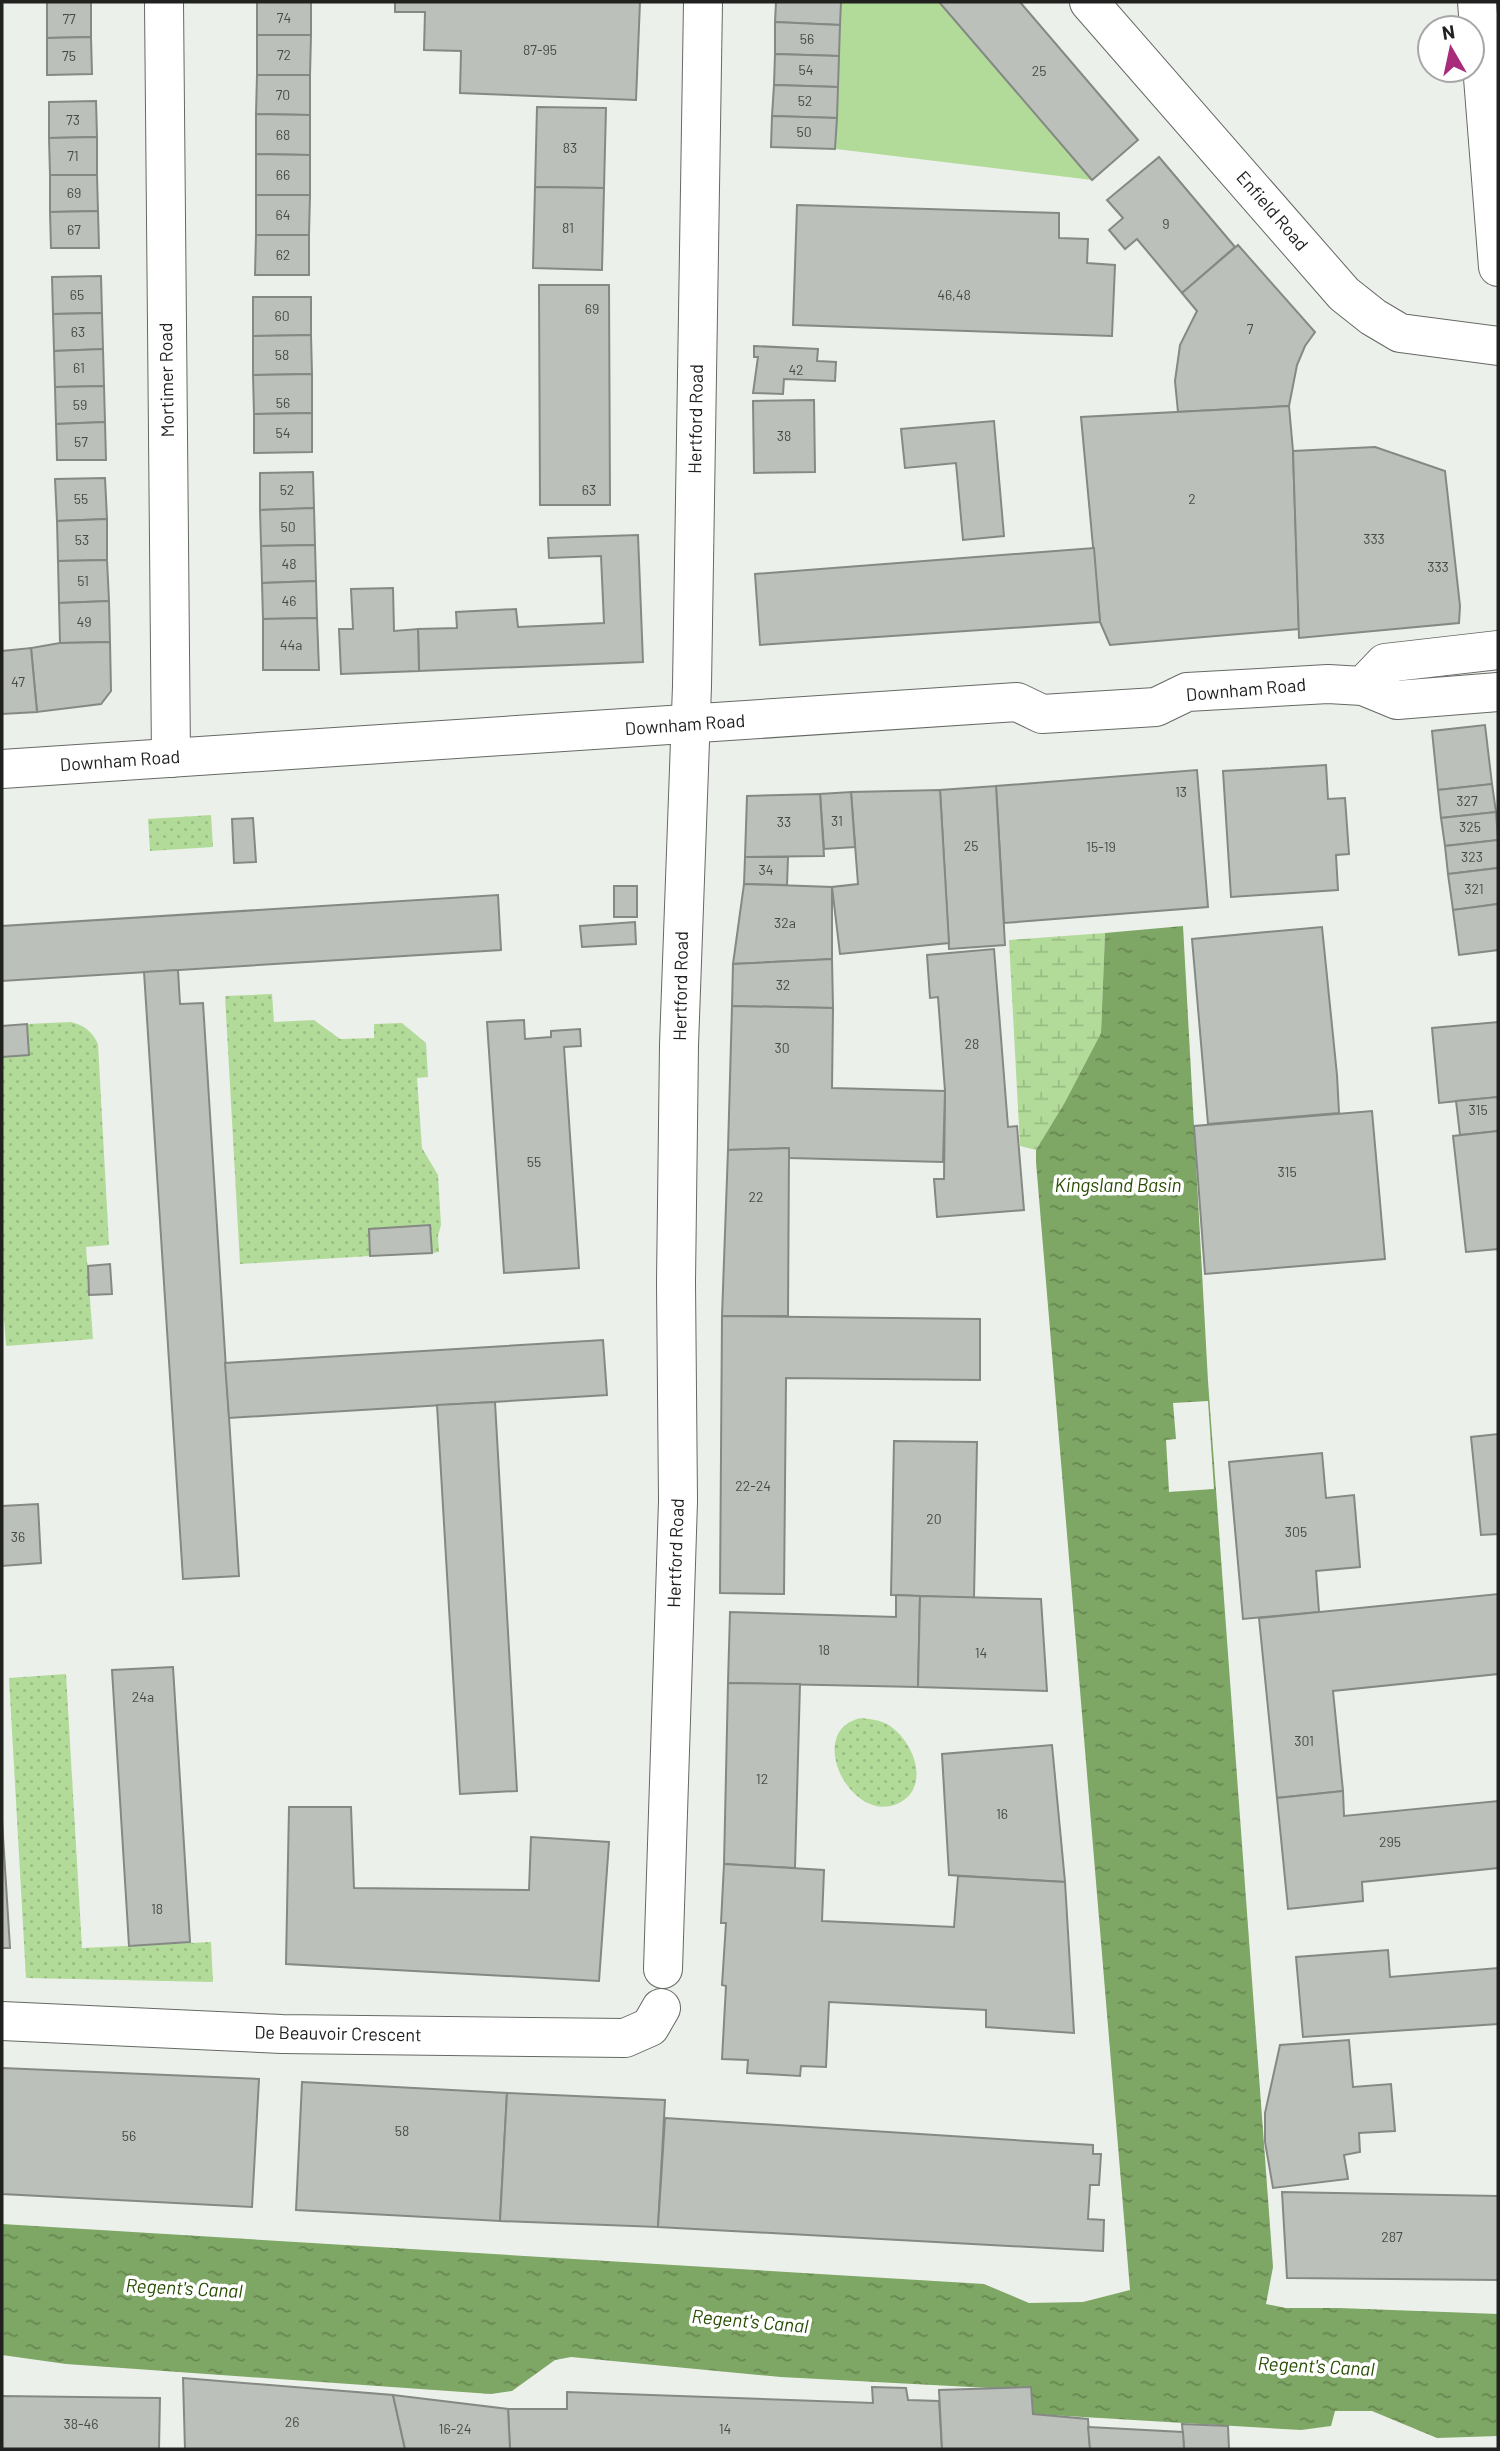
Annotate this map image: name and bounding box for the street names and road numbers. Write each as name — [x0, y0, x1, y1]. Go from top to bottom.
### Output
street label: Enfield Road — [1232, 166, 1313, 255]
street label: Mortimer Road — [154, 322, 178, 438]
street label: Hertford Road — [683, 364, 707, 474]
street label: Downham Road — [1185, 673, 1307, 705]
street label: Downham Road — [624, 709, 746, 739]
street label: Downham Road — [59, 745, 181, 775]
street label: Hertford Road — [668, 931, 692, 1041]
street label: Hertford Road — [662, 1498, 688, 1608]
street label: De Beauvoir Crescent — [254, 2021, 422, 2045]

